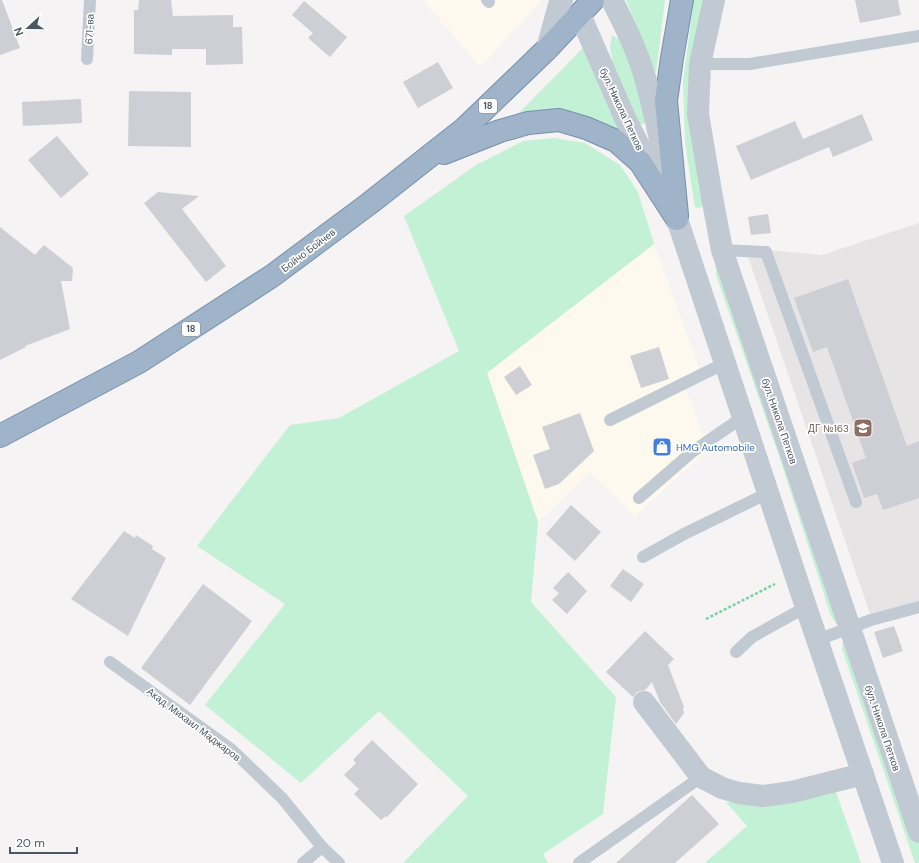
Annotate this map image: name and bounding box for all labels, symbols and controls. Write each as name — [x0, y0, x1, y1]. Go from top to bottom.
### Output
north arrow — [8, 8, 48, 48]
street label: 671-ва — [82, 13, 97, 45]
text: N — [11, 25, 27, 38]
street label: бул. Никола Петков — [597, 66, 646, 153]
road number: 18 — [479, 99, 497, 113]
street label: Бойчо Бойчев — [278, 226, 338, 275]
road number: 18 — [182, 322, 200, 336]
street label: бул. Никола Петков — [759, 377, 800, 466]
school or university icon: ДГ №163 — [852, 417, 874, 439]
place label: ДГ №163 — [808, 422, 849, 435]
shop icon: HMG Automobile — [651, 436, 673, 458]
place label: HMG Automobile — [676, 441, 755, 454]
street label: бул. Никола Петков — [862, 684, 903, 773]
street label: Акад. Михаил Маджаров — [144, 685, 243, 764]
scale bar — [10, 829, 77, 855]
text: 20 m — [16, 835, 45, 851]

